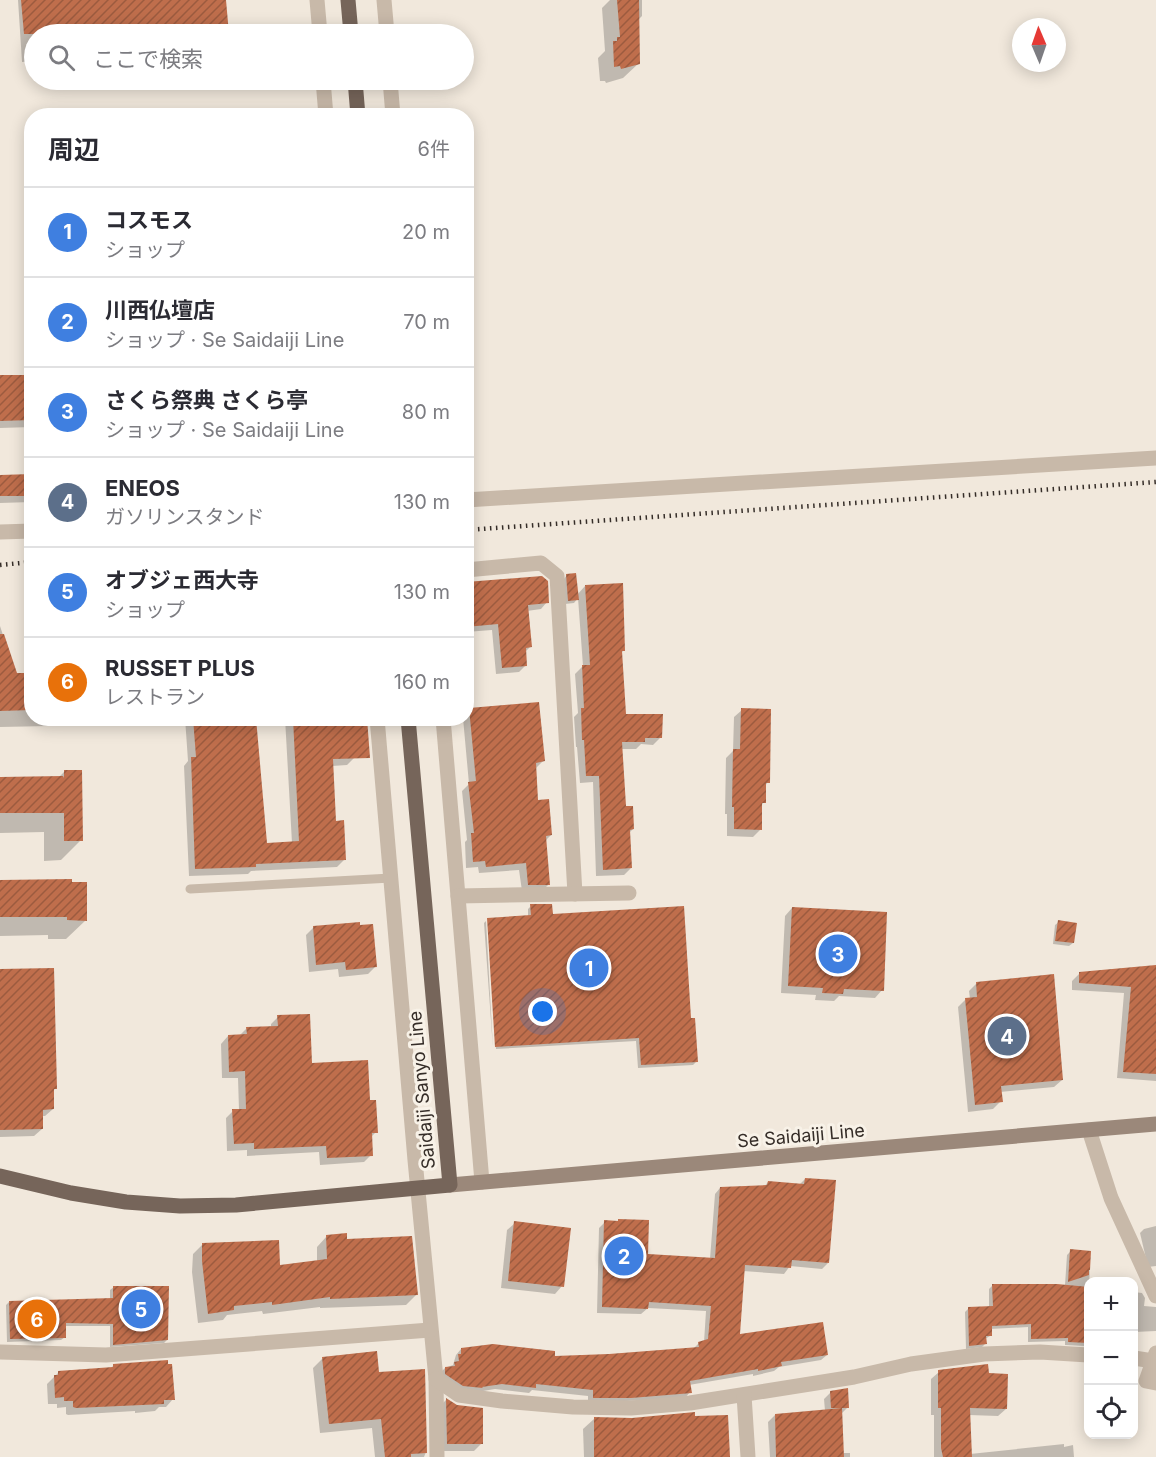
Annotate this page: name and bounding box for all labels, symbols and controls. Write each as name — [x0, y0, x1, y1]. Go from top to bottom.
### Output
north arrow — [1012, 18, 1066, 72]
search box — [24, 24, 474, 90]
icon: search — [45, 41, 78, 74]
text: ここで検索 — [93, 46, 203, 72]
text: 周辺 — [48, 134, 100, 165]
text: 6件 — [418, 137, 450, 161]
text: コスモス — [105, 207, 193, 233]
text: 1 — [63, 220, 72, 244]
text: 20 m — [402, 220, 450, 244]
text: ショップ — [105, 238, 185, 262]
text: 川西仏壇店 — [105, 297, 215, 323]
text: 2 — [61, 310, 74, 334]
text: 70 m — [403, 310, 450, 334]
text: ショップ · Se Saidaiji Line — [105, 328, 344, 352]
text: さくら祭典 さくら亭 — [105, 387, 308, 413]
text: 3 — [61, 400, 74, 424]
text: 80 m — [402, 400, 450, 424]
text: ショップ · Se Saidaiji Line — [105, 418, 344, 442]
text: ENEOS — [105, 475, 180, 501]
text: 4 — [61, 490, 74, 514]
text: 130 m — [394, 490, 450, 514]
text: ガソリンスタンド — [105, 505, 265, 529]
text: オブジェ西大寺 — [105, 567, 259, 593]
text: 5 — [61, 580, 74, 604]
text: 130 m — [394, 580, 450, 604]
text: ショップ — [105, 598, 185, 622]
text: RUSSET PLUS — [105, 655, 255, 681]
text: 6 — [61, 670, 74, 694]
text: 160 m — [394, 670, 450, 694]
text: レストラン — [105, 685, 205, 709]
pin: 3 — [818, 932, 858, 976]
pin: 1 — [570, 946, 608, 990]
your location — [528, 997, 557, 1026]
street label: Saidaiji Sanyo Line — [404, 1010, 439, 1170]
pin: 4 — [988, 1014, 1026, 1058]
street label: Se Saidaiji Line — [736, 1119, 866, 1152]
pin: 2 — [604, 1234, 644, 1278]
map controls — [1084, 1277, 1138, 1439]
button: + — [1084, 1277, 1138, 1331]
pin: 5 — [122, 1286, 160, 1332]
pin: 6 — [18, 1296, 57, 1342]
button: − — [1084, 1331, 1138, 1385]
button: locate — [1084, 1385, 1138, 1439]

